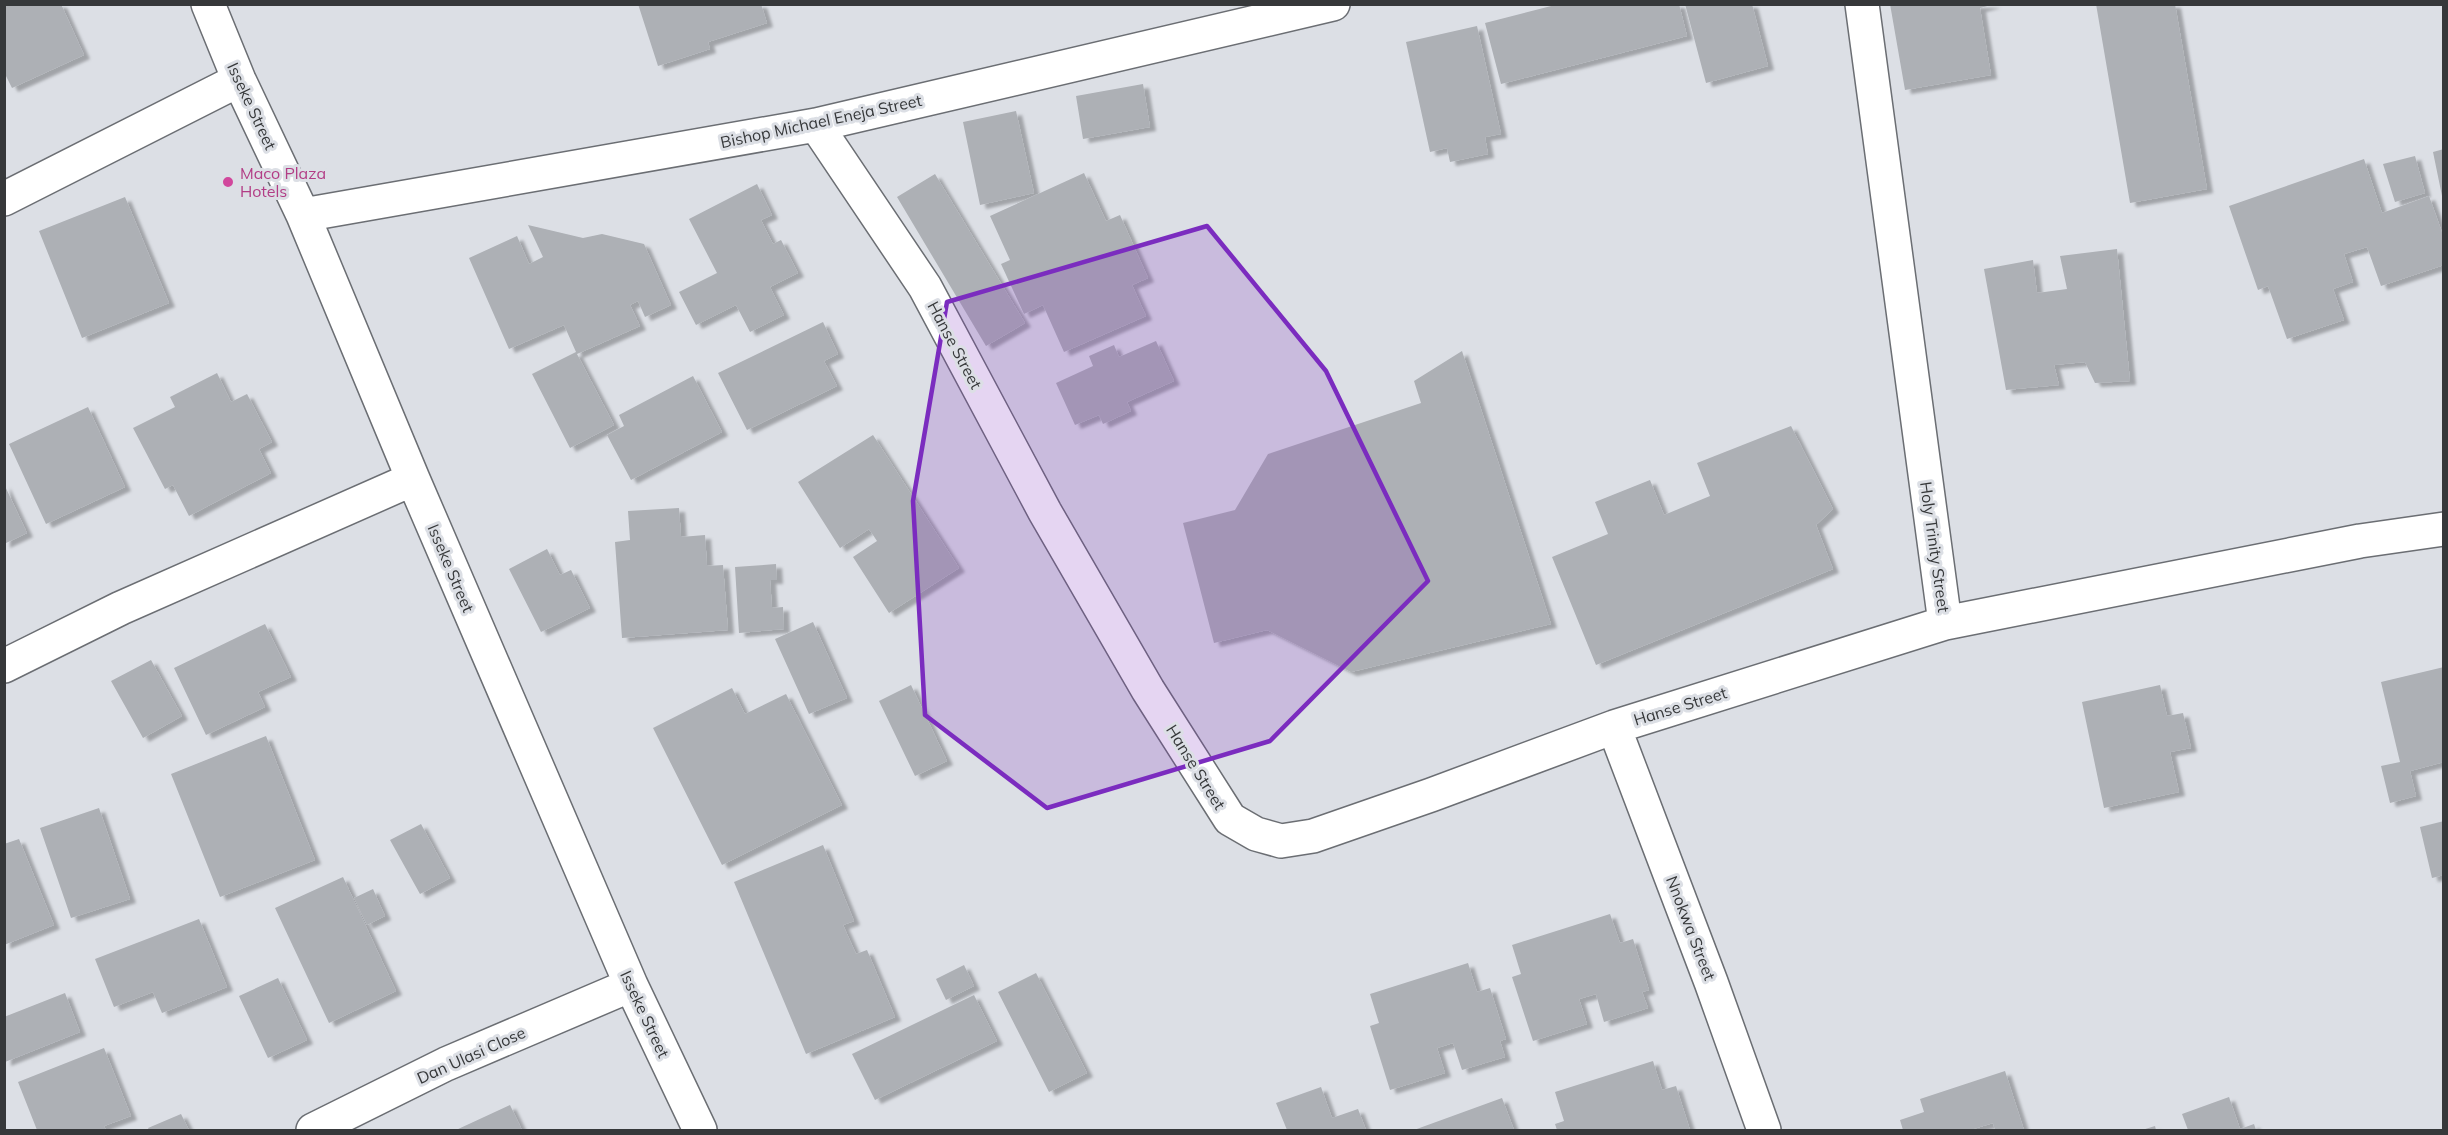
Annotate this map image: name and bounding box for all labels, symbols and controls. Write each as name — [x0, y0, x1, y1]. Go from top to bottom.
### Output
street label: Isseke Street — [223, 59, 281, 153]
street label: Bishop Michael Eneja Street — [718, 90, 924, 152]
place label: Maco Plaza Hotels — [240, 163, 326, 201]
marker: Maco Plaza Hotels — [221, 175, 235, 189]
street label: Hanse Street — [924, 298, 987, 393]
street label: Holy Trinity Street — [1916, 480, 1954, 614]
street label: Isseke Street — [423, 521, 479, 615]
street label: Hanse Street — [1631, 682, 1729, 730]
street label: Hanse Street — [1162, 721, 1230, 813]
street label: Nnokwa Street — [1662, 873, 1720, 983]
street label: Isseke Street — [616, 967, 674, 1061]
street label: Dan Ulasi Close — [414, 1022, 528, 1088]

